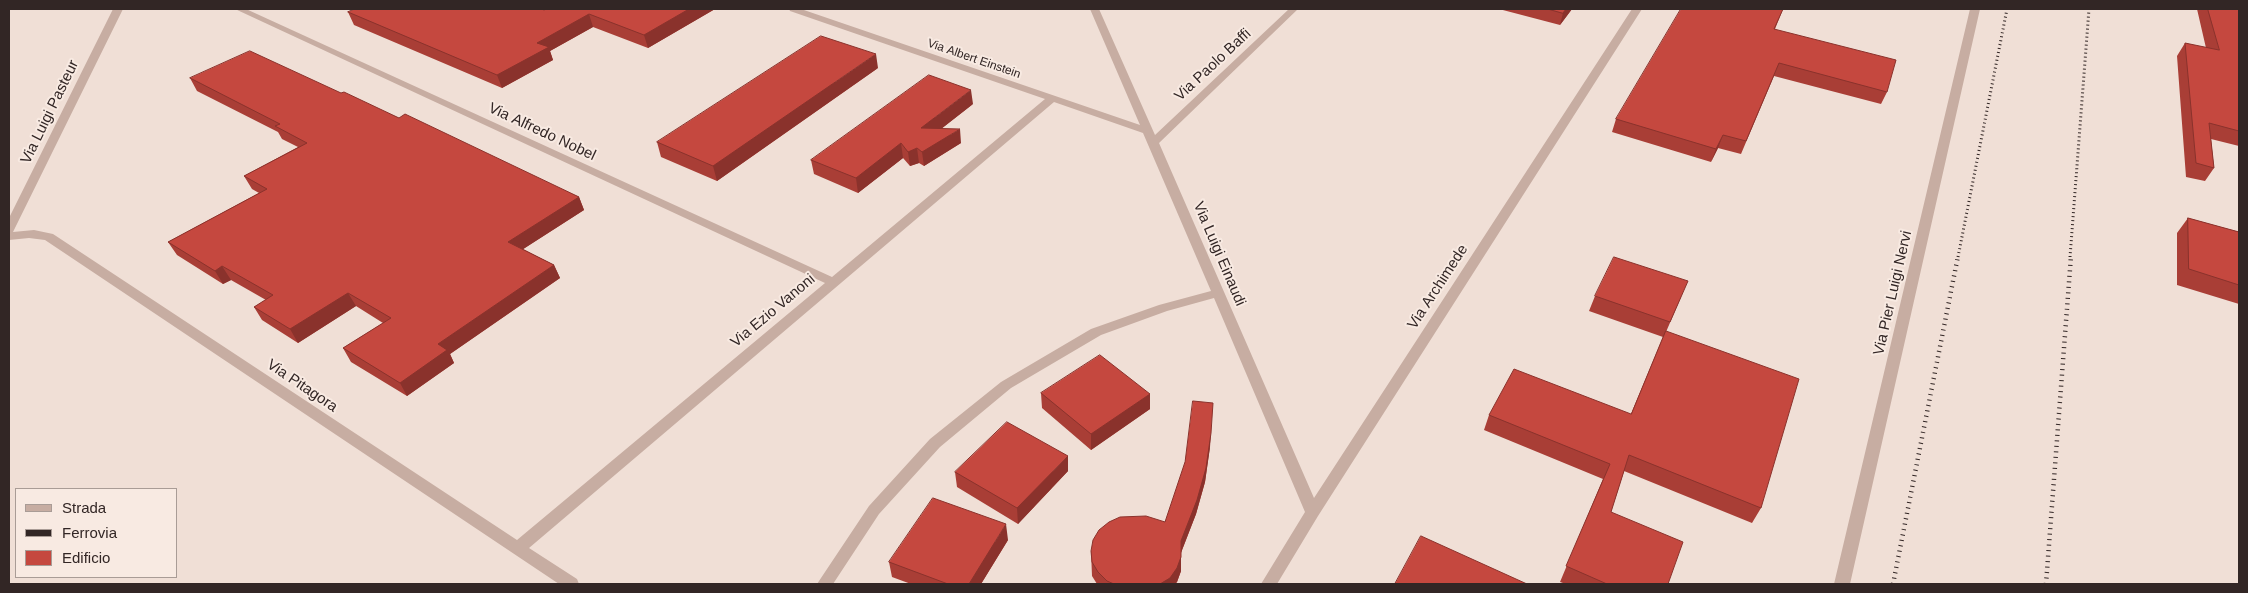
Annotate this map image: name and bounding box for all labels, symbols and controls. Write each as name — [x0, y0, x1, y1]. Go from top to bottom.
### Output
street label: Via Paolo Baffi — [1171, 25, 1255, 105]
street label: Via Albert Einstein — [925, 36, 1023, 82]
street label: Via Luigi Pasteur — [17, 57, 83, 167]
street label: Via Alfredo Nobel — [485, 99, 599, 165]
street label: Via Luigi Einaudi — [1189, 199, 1249, 309]
street label: Via Pier Luigi Nervi — [1870, 229, 1916, 357]
street label: Via Archimede — [1404, 241, 1472, 333]
street label: Via Ezio Vanoni — [727, 271, 819, 351]
street label: Via Pitagora — [263, 356, 341, 416]
legend — [15, 488, 178, 578]
text: Strada — [62, 499, 106, 516]
text: Ferrovia — [62, 524, 117, 541]
text: Edificio — [62, 549, 110, 566]

